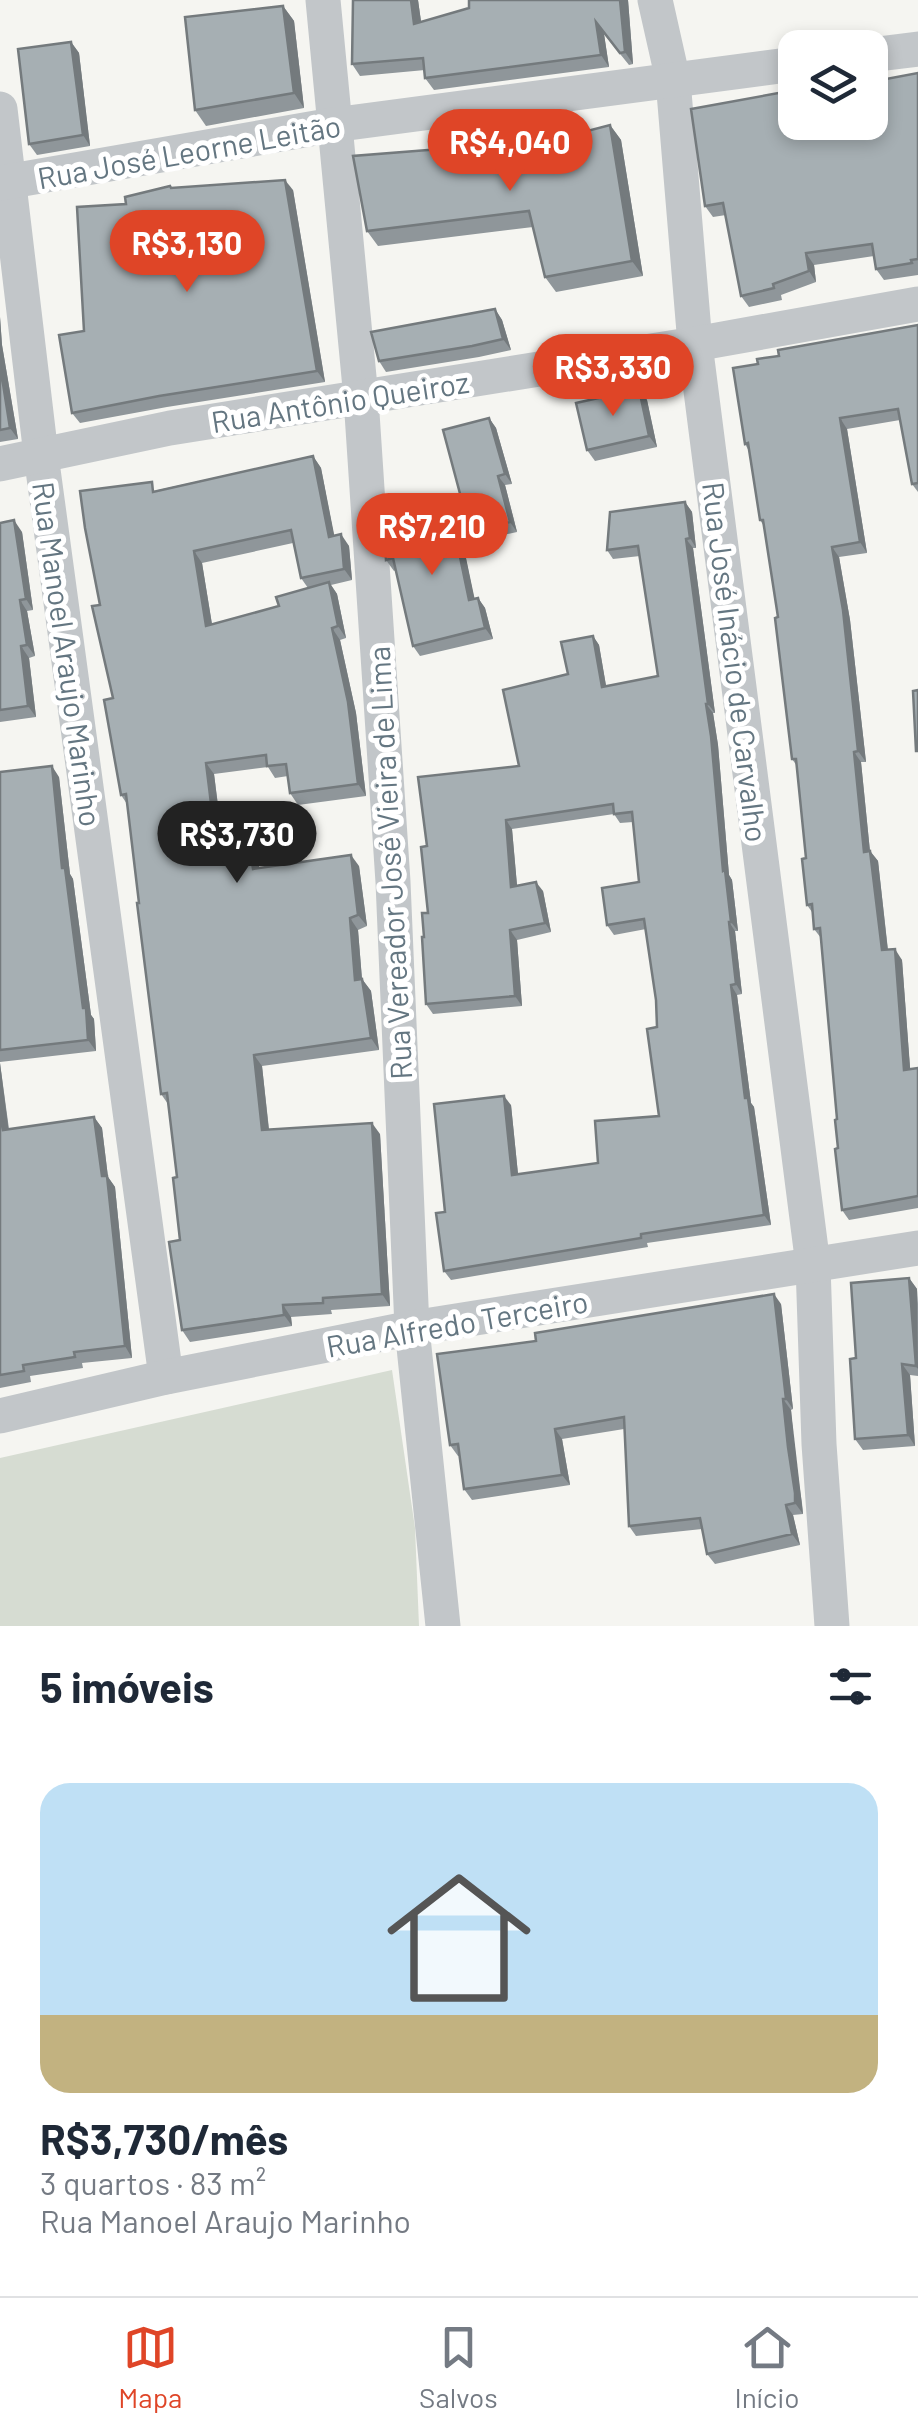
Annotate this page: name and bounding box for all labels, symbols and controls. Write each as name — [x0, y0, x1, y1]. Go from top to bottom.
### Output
map controls — [778, 30, 888, 140]
button: layers — [778, 30, 888, 140]
street label: Rua José Leorne Leitão — [35, 107, 343, 195]
pin: R$4,040 — [418, 109, 602, 194]
text: R$4,040 — [450, 122, 570, 160]
pin: R$3,130 — [95, 210, 279, 295]
text: R$3,130 — [132, 223, 242, 261]
pin: R$3,330 — [521, 334, 705, 419]
text: R$3,330 — [555, 347, 671, 385]
street label: Rua Antônio Queiroz — [209, 363, 471, 439]
street label: Rua Manoel Araujo Marinho — [26, 479, 110, 829]
street label: Rua José Inácio de Carvalho — [696, 480, 776, 844]
pin: R$7,210 — [340, 493, 524, 578]
text: R$7,210 — [378, 506, 486, 544]
street label: Rua Vereador José Vieira de Lima — [360, 645, 418, 1081]
pin: R$3,730 — [145, 801, 329, 886]
text: R$3,730 — [179, 814, 295, 852]
street label: Rua Alfredo Terceiro — [323, 1282, 591, 1364]
icon: filters — [823, 1659, 878, 1714]
text: 5 imóveis — [40, 1661, 214, 1711]
icon: home — [369, 1848, 549, 2028]
text: R$3,730/mês — [40, 2113, 288, 2163]
text: 3 quartos · 83 m² — [40, 2163, 266, 2201]
text: Rua Manoel Araujo Marinho — [40, 2201, 411, 2239]
tab: Mapa — [118, 2320, 182, 2414]
tab: Salvos — [419, 2320, 498, 2414]
tab: Início — [734, 2320, 800, 2414]

